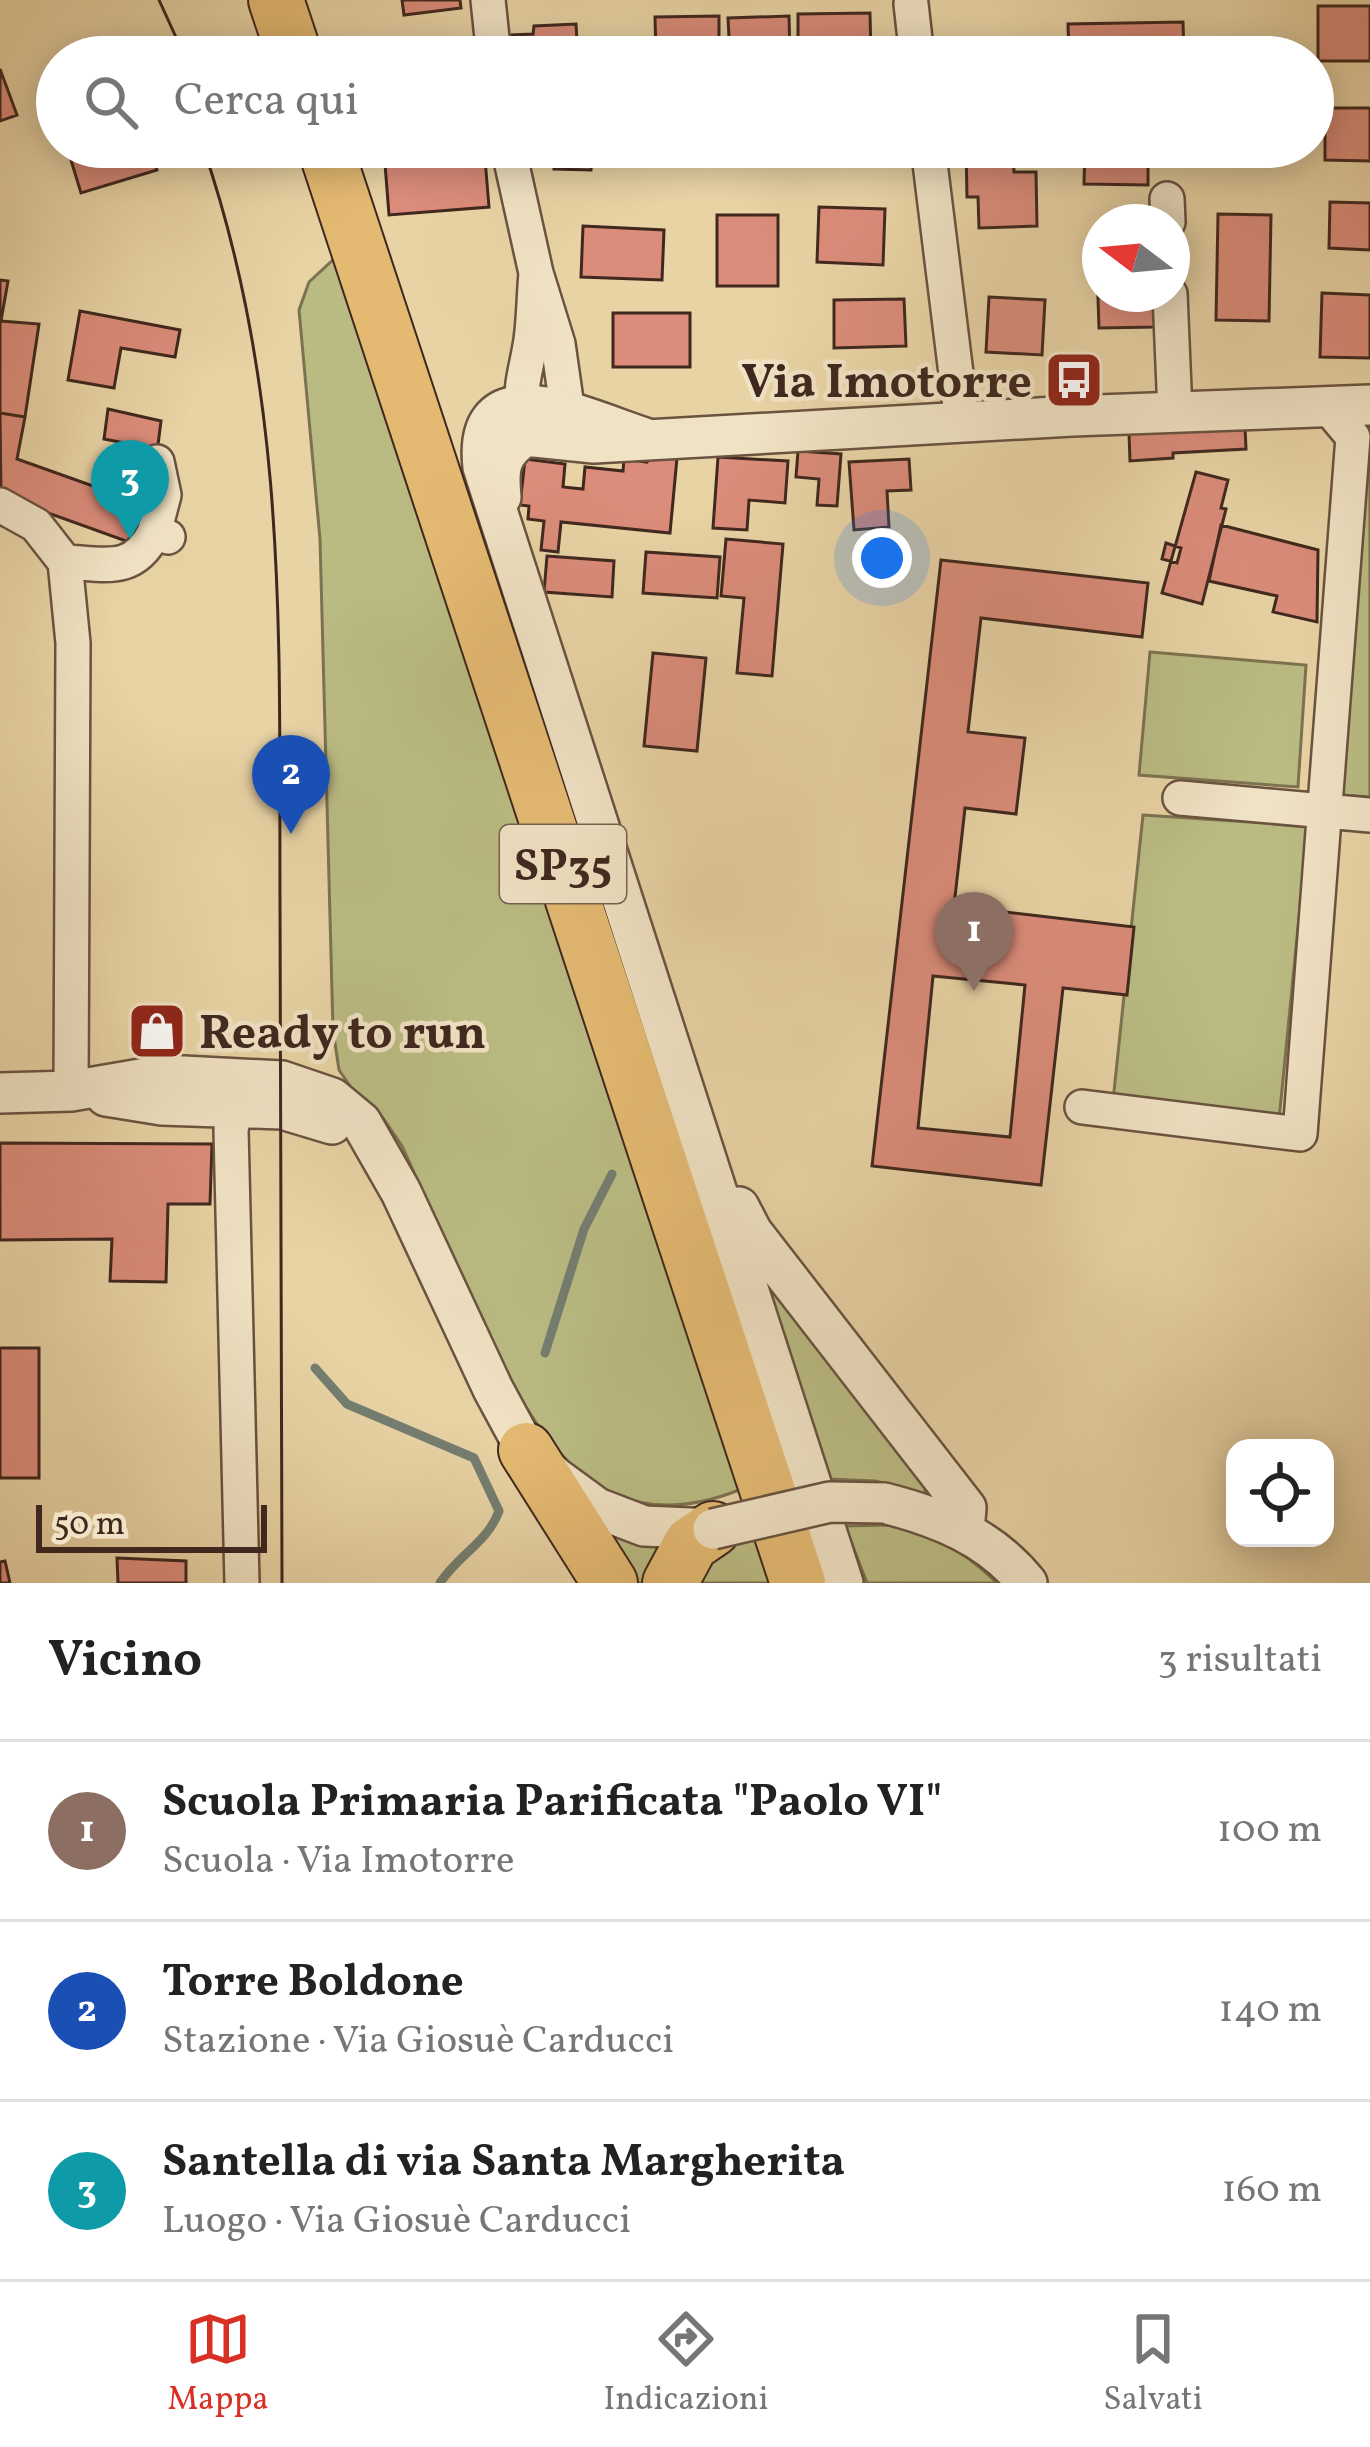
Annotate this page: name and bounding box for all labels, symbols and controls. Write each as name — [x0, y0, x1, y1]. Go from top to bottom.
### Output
search box — [36, 36, 1334, 168]
icon: search — [78, 69, 144, 135]
text: Cerca qui — [174, 71, 359, 134]
north arrow — [1082, 204, 1190, 312]
bus stop icon: Via Imotorre — [1043, 349, 1105, 411]
place label: Via Imotorre — [741, 351, 1032, 418]
pin: 3 — [91, 440, 169, 539]
your location — [852, 528, 912, 588]
pin: 2 — [252, 735, 330, 834]
road number: SP35 — [500, 825, 626, 903]
pin: 1 — [935, 892, 1013, 991]
shop icon: Ready to run — [126, 1000, 188, 1062]
place label: Ready to run — [199, 1002, 486, 1069]
map controls — [1226, 1439, 1334, 1547]
button: locate — [1226, 1439, 1334, 1547]
scale bar — [36, 1499, 267, 1552]
text: 50 m — [54, 1503, 125, 1549]
text: Vicino — [48, 1626, 202, 1697]
text: 3 risultati — [1158, 1634, 1322, 1688]
text: Scuola Primaria Parificata "Paolo VI" — [162, 1772, 942, 1835]
text: 1 — [79, 1804, 95, 1858]
text: 100 m — [1217, 1804, 1322, 1858]
text: Scuola · Via Imotorre — [162, 1835, 515, 1889]
text: Torre Boldone — [162, 1952, 464, 2015]
text: 2 — [77, 1984, 97, 2038]
text: 140 m — [1219, 1984, 1322, 2038]
text: Stazione · Via Giosuè Carducci — [162, 2015, 674, 2069]
text: Santella di via Santa Margherita — [162, 2132, 845, 2195]
text: 3 — [77, 2164, 97, 2218]
text: 160 m — [1221, 2164, 1322, 2218]
text: Luogo · Via Giosuè Carducci — [162, 2195, 631, 2249]
tab: Mappa — [167, 2306, 269, 2424]
tab: Indicazioni — [604, 2306, 768, 2424]
tab: Salvati — [1103, 2306, 1203, 2424]

